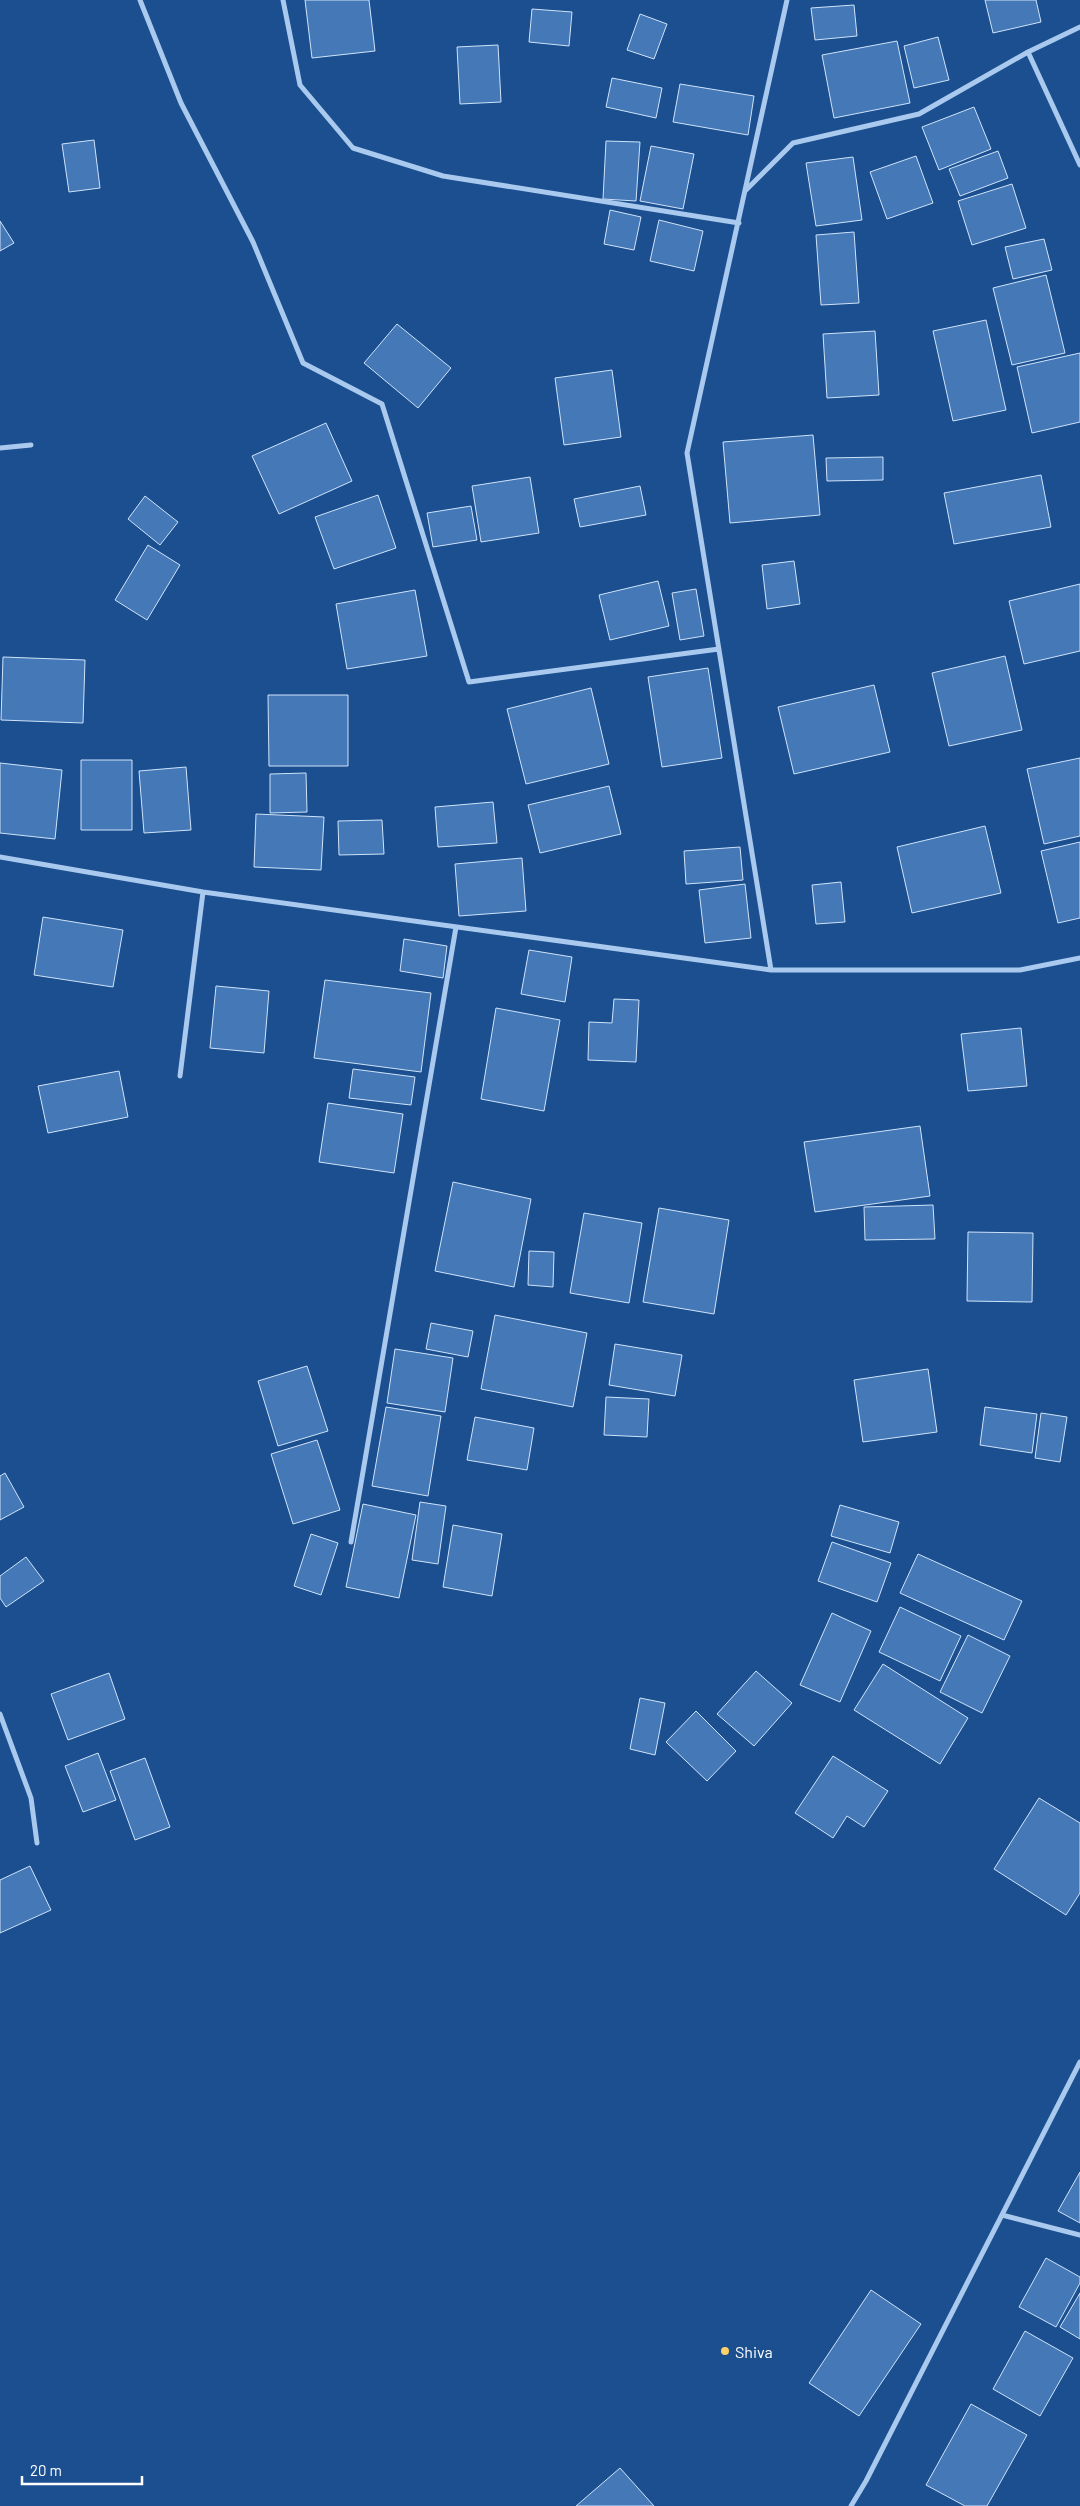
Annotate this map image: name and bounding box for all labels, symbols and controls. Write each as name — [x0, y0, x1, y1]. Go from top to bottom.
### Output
place label: Shiva — [735, 2342, 773, 2361]
marker: Shiva — [719, 2345, 731, 2357]
scale bar — [22, 2454, 142, 2486]
text: 20 m — [30, 2461, 62, 2479]

